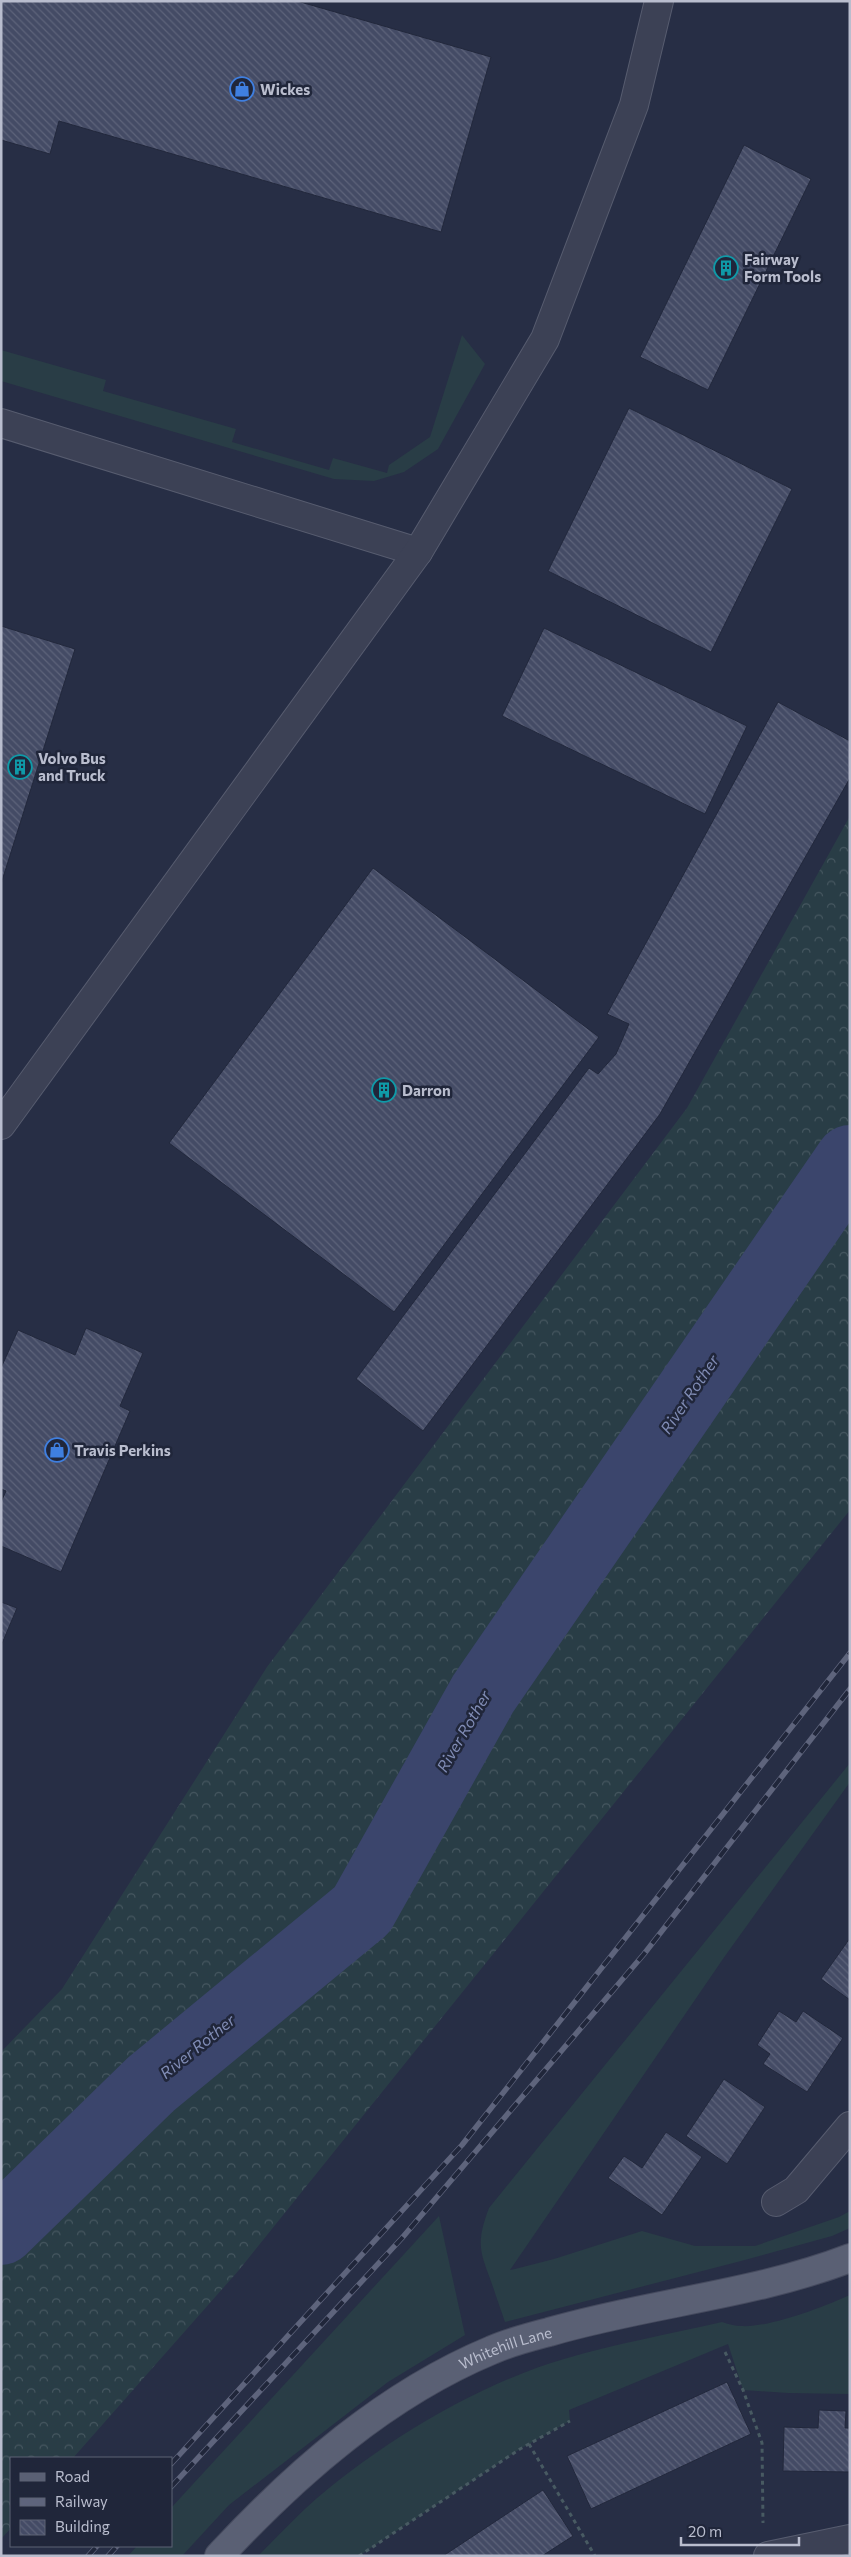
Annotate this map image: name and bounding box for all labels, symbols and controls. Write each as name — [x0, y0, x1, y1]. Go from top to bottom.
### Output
shop icon: Wickes — [229, 76, 255, 102]
place label: Wickes — [260, 80, 310, 98]
place label: Fairway Form Tools — [744, 250, 821, 285]
building icon: Fairway Form Tools — [713, 255, 739, 281]
place label: Volvo Bus and Truck — [38, 749, 106, 784]
building icon: Volvo Bus and Truck — [7, 754, 33, 780]
building icon: Darron — [371, 1077, 397, 1103]
place label: Darron — [402, 1081, 451, 1099]
water label: River Rother — [656, 1351, 723, 1437]
shop icon: Travis Perkins — [44, 1437, 70, 1463]
place label: Travis Perkins — [74, 1441, 171, 1459]
water label: River Rother — [432, 1686, 494, 1775]
water label: River Rother — [156, 2010, 239, 2082]
street label: Whitehill Lane — [456, 2323, 554, 2373]
legend — [10, 2457, 172, 2547]
text: Road — [55, 2467, 90, 2485]
text: Railway — [55, 2492, 108, 2510]
scale bar — [681, 2514, 798, 2546]
text: Building — [55, 2517, 110, 2535]
text: 20 m — [688, 2522, 722, 2540]

